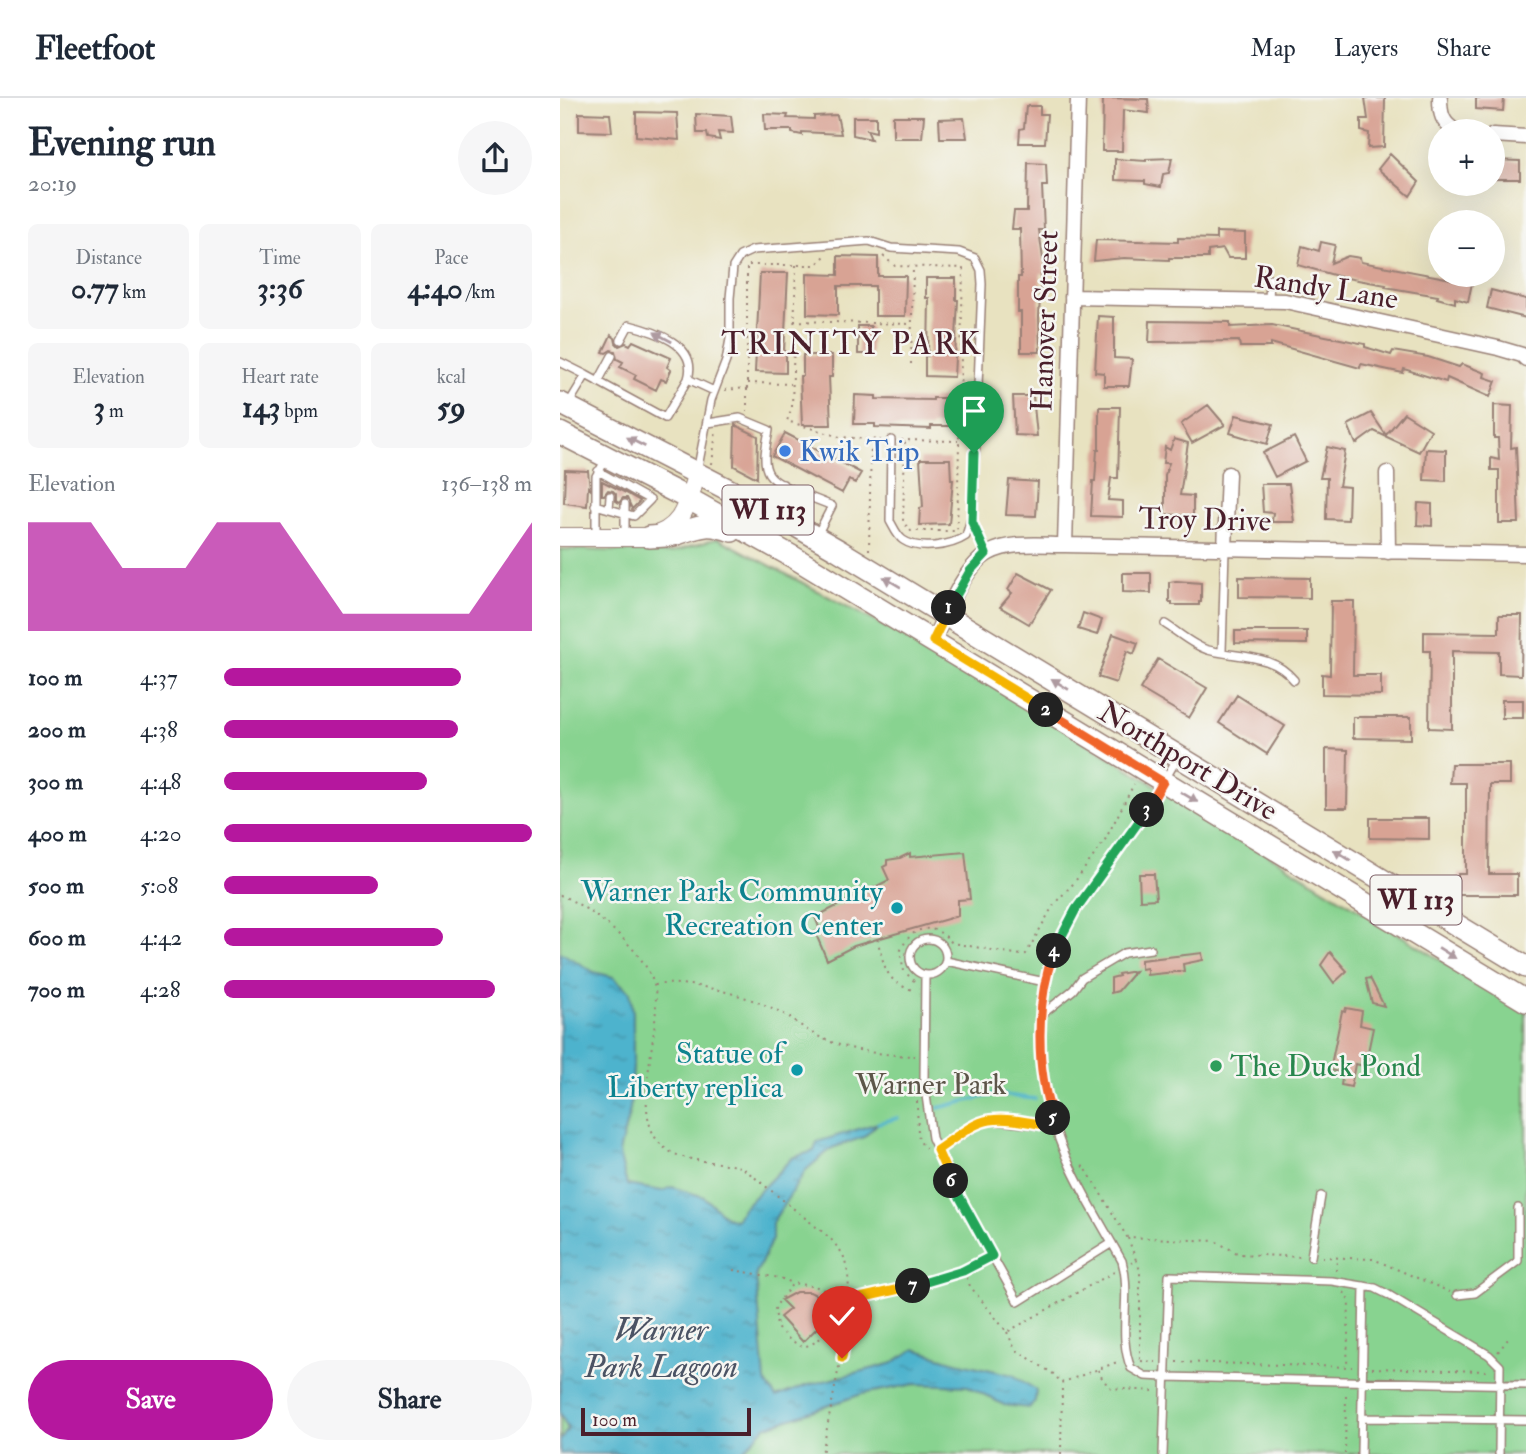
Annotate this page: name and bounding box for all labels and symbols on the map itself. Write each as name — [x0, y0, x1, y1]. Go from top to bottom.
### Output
street label: Hanover Street — [1023, 229, 1067, 412]
street label: Randy Lane — [1251, 258, 1401, 318]
district label: TRINITY PARK — [721, 324, 983, 364]
one-way arrow — [654, 331, 673, 343]
pin — [944, 381, 1004, 453]
place label: Kwik Trip — [799, 433, 919, 470]
one-way arrow — [626, 437, 646, 448]
marker: Kwik Trip — [777, 443, 793, 459]
road number: WI 113 — [722, 486, 814, 534]
street label: Troy Drive — [1138, 500, 1272, 540]
one-way arrow — [882, 576, 901, 588]
pin: 1 — [932, 590, 966, 626]
one-way arrow — [1050, 678, 1070, 691]
pin: 2 — [1028, 692, 1064, 728]
street label: Northport Drive — [1092, 693, 1284, 829]
one-way arrow — [1180, 791, 1199, 804]
pin: 3 — [1130, 792, 1164, 828]
one-way arrow — [1332, 848, 1352, 861]
place label: Warner Park Community Recreation Center — [580, 873, 884, 944]
road number: WI 113 — [1370, 876, 1462, 924]
marker: Warner Park Community Recreation Center — [889, 900, 905, 916]
pin: 4 — [1036, 934, 1072, 968]
one-way arrow — [1437, 946, 1457, 959]
place label: Statue of Liberty replica — [607, 1035, 787, 1106]
place label: The Duck Pond — [1230, 1048, 1421, 1085]
marker: The Duck Pond — [1208, 1058, 1224, 1074]
marker: Statue of Liberty replica — [789, 1062, 805, 1078]
park label: Warner Park — [854, 1066, 1007, 1103]
pin: 5 — [1036, 1100, 1070, 1136]
pin: 6 — [934, 1164, 968, 1198]
pin: 7 — [896, 1268, 930, 1304]
pin — [812, 1286, 872, 1358]
water label: Warner Park Lagoon — [583, 1310, 738, 1387]
scale bar — [581, 1405, 751, 1437]

